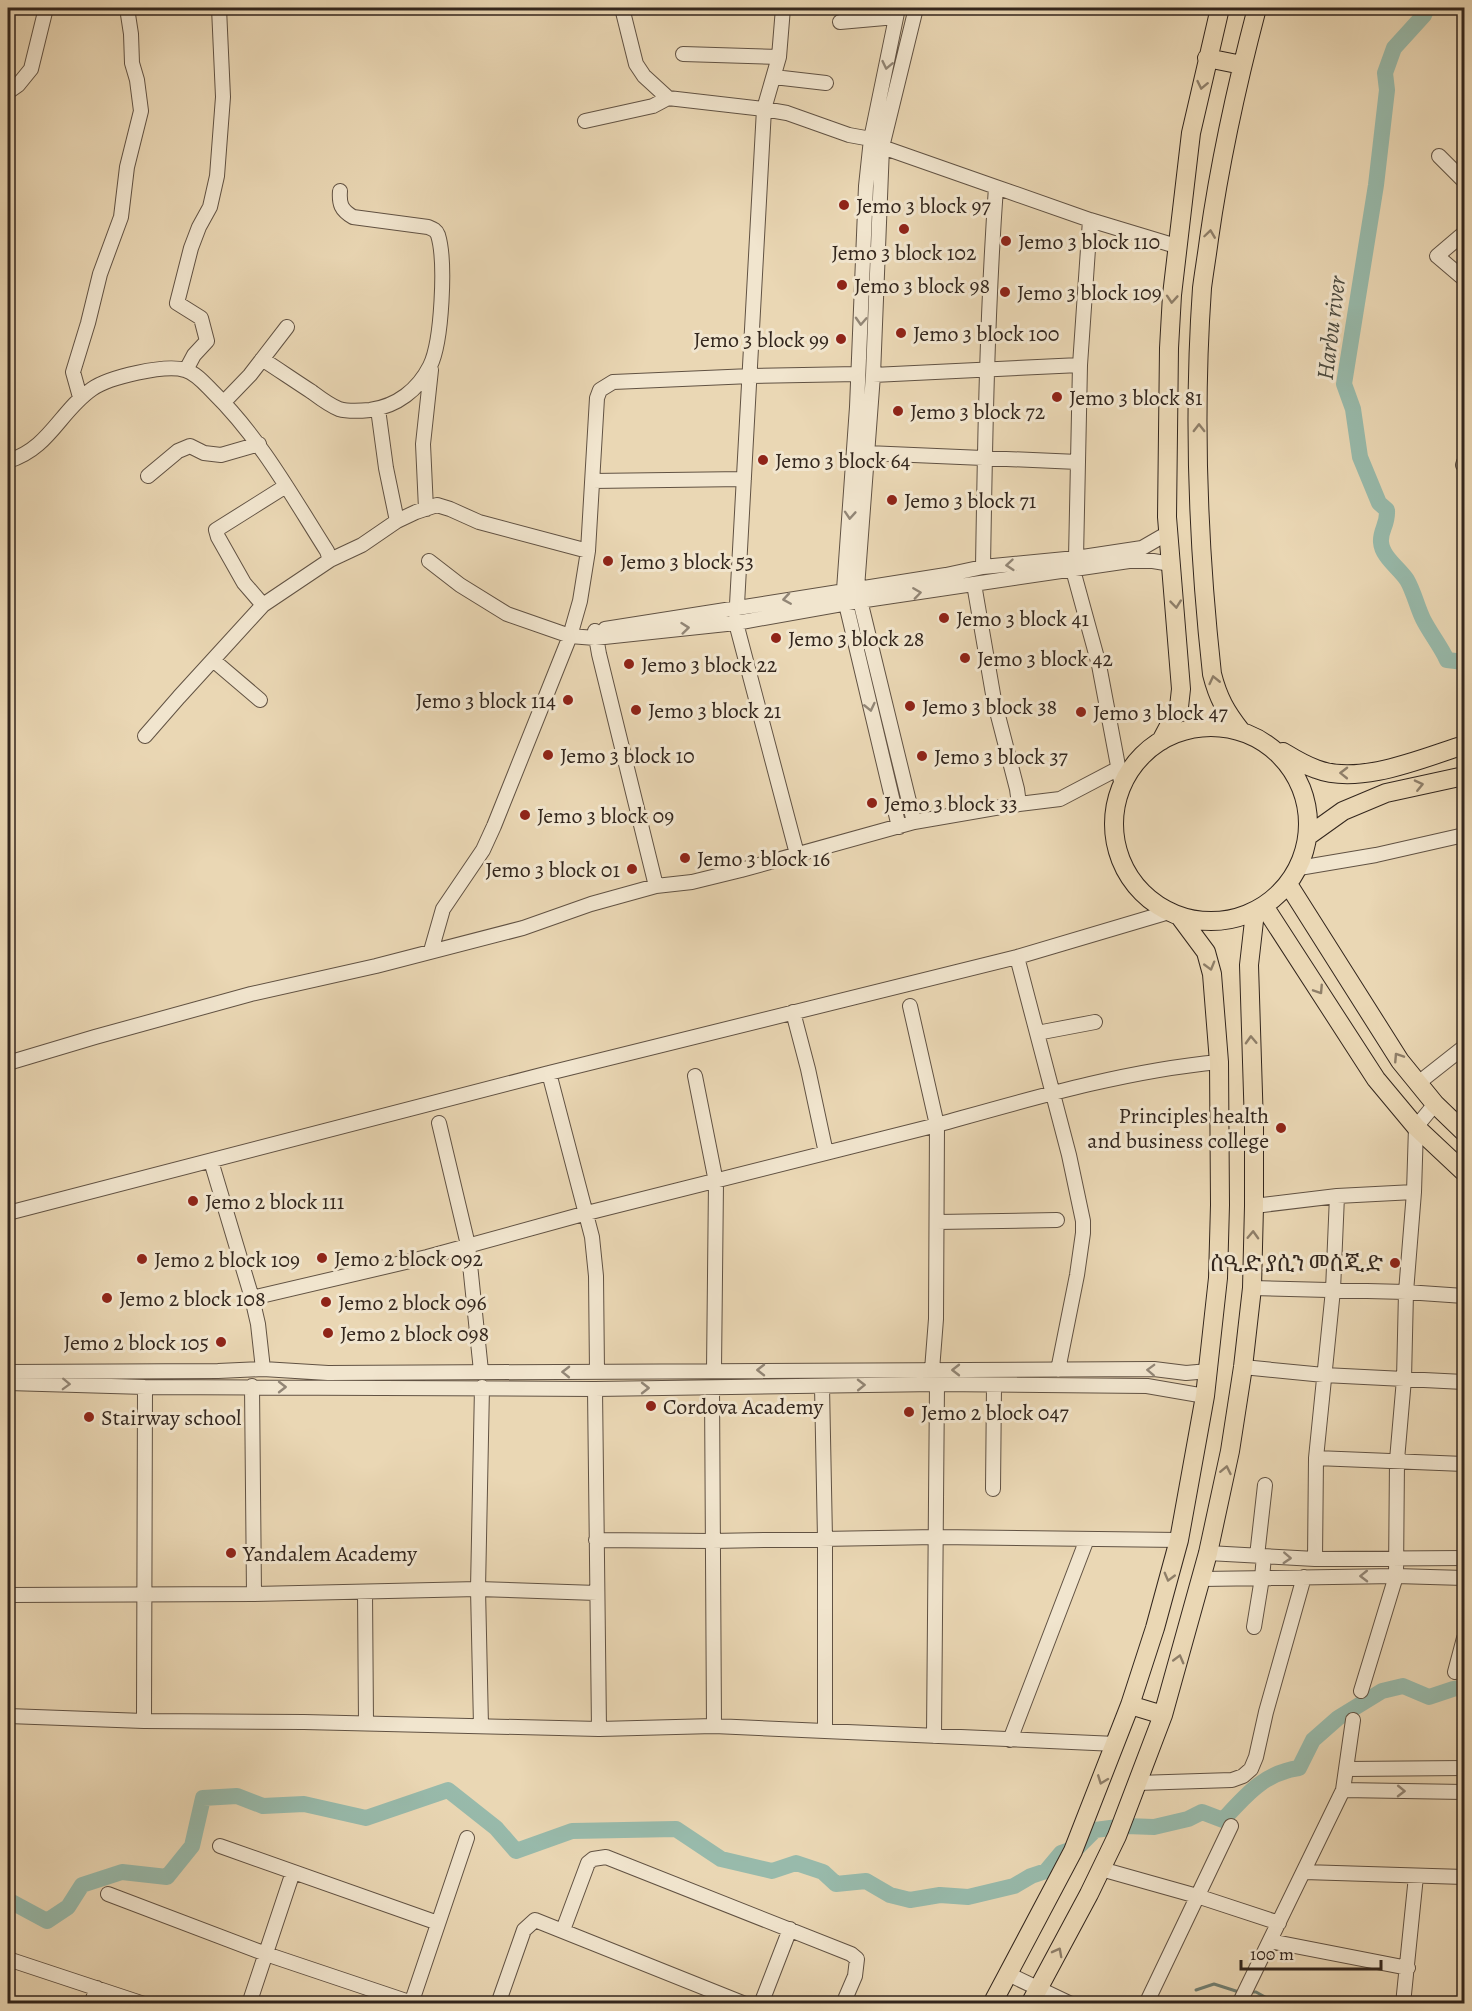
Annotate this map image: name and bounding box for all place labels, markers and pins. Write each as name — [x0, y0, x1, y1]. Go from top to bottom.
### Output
place label: Jemo 3 block 97 — [856, 191, 991, 221]
marker: Jemo 3 block 97 — [837, 198, 851, 212]
marker: Jemo 3 block 102 — [897, 222, 911, 236]
place label: Jemo 3 block 110 — [1018, 227, 1160, 257]
marker: Jemo 3 block 110 — [999, 234, 1013, 248]
place label: Jemo 3 block 102 — [831, 238, 977, 268]
place label: Jemo 3 block 98 — [854, 271, 990, 301]
marker: Jemo 3 block 98 — [835, 278, 849, 292]
place label: Jemo 3 block 109 — [1017, 278, 1162, 308]
marker: Jemo 3 block 109 — [998, 285, 1012, 299]
place label: Jemo 3 block 100 — [913, 319, 1059, 349]
place label: Jemo 3 block 99 — [694, 325, 829, 355]
marker: Jemo 3 block 100 — [894, 326, 908, 340]
marker: Jemo 3 block 99 — [834, 332, 848, 346]
place label: Jemo 3 block 81 — [1069, 383, 1203, 413]
marker: Jemo 3 block 81 — [1050, 390, 1064, 404]
place label: Jemo 3 block 72 — [910, 397, 1045, 427]
marker: Jemo 3 block 72 — [891, 404, 905, 418]
place label: Jemo 3 block 64 — [775, 446, 911, 476]
marker: Jemo 3 block 64 — [756, 453, 770, 467]
place label: Jemo 3 block 71 — [904, 486, 1036, 516]
marker: Jemo 3 block 71 — [885, 493, 899, 507]
place label: Jemo 3 block 53 — [620, 547, 754, 577]
marker: Jemo 3 block 53 — [601, 554, 615, 568]
place label: Jemo 3 block 41 — [956, 604, 1089, 634]
marker: Jemo 3 block 41 — [937, 611, 951, 625]
place label: Jemo 3 block 28 — [788, 624, 925, 654]
marker: Jemo 3 block 28 — [769, 631, 783, 645]
place label: Jemo 3 block 42 — [977, 644, 1113, 674]
place label: Jemo 3 block 22 — [641, 650, 777, 680]
marker: Jemo 3 block 42 — [958, 651, 972, 665]
marker: Jemo 3 block 22 — [622, 657, 636, 671]
place label: Jemo 3 block 114 — [416, 686, 556, 716]
place label: Jemo 3 block 38 — [922, 692, 1057, 722]
marker: Jemo 3 block 114 — [561, 693, 575, 707]
place label: Jemo 3 block 21 — [648, 696, 781, 726]
place label: Jemo 3 block 47 — [1093, 698, 1228, 728]
marker: Jemo 3 block 38 — [903, 699, 917, 713]
marker: Jemo 3 block 21 — [629, 703, 643, 717]
marker: Jemo 3 block 47 — [1074, 705, 1088, 719]
place label: Jemo 3 block 10 — [560, 741, 695, 771]
place label: Jemo 3 block 37 — [934, 742, 1069, 772]
marker: Jemo 3 block 10 — [541, 748, 555, 762]
marker: Jemo 3 block 37 — [915, 749, 929, 763]
place label: Jemo 3 block 33 — [884, 789, 1018, 819]
marker: Jemo 3 block 33 — [865, 796, 879, 810]
place label: Jemo 3 block 09 — [537, 801, 674, 831]
marker: Jemo 3 block 09 — [518, 808, 532, 822]
place label: Jemo 3 block 16 — [697, 844, 830, 874]
marker: Jemo 3 block 16 — [678, 851, 692, 865]
place label: Jemo 3 block 01 — [485, 855, 620, 885]
marker: Jemo 3 block 01 — [625, 862, 639, 876]
place label: Principles health and business college — [1087, 1101, 1269, 1156]
marker: Principles health and business college — [1274, 1121, 1288, 1135]
place label: Jemo 2 block 111 — [205, 1187, 344, 1217]
marker: Jemo 2 block 111 — [186, 1194, 200, 1208]
place label: Jemo 2 block 092 — [334, 1244, 483, 1274]
place label: Jemo 2 block 109 — [154, 1245, 300, 1275]
place label: ሰዒድ ያሲን መስጂድ — [1210, 1249, 1384, 1279]
marker: Jemo 2 block 092 — [315, 1251, 329, 1265]
marker: Jemo 2 block 109 — [135, 1252, 149, 1266]
marker: ሰዒድ ያሲን መስጂድ — [1388, 1256, 1402, 1270]
place label: Jemo 2 block 108 — [119, 1284, 266, 1314]
place label: Jemo 2 block 096 — [338, 1288, 487, 1318]
marker: Jemo 2 block 108 — [100, 1291, 114, 1305]
marker: Jemo 2 block 096 — [319, 1295, 333, 1309]
place label: Jemo 2 block 098 — [340, 1319, 489, 1349]
marker: Jemo 2 block 098 — [321, 1326, 335, 1340]
place label: Jemo 2 block 105 — [64, 1328, 209, 1358]
marker: Jemo 2 block 105 — [214, 1335, 228, 1349]
place label: Cordova Academy — [663, 1392, 823, 1422]
place label: Jemo 2 block 047 — [921, 1398, 1069, 1428]
marker: Cordova Academy — [644, 1399, 658, 1413]
place label: Stairway school — [101, 1403, 242, 1433]
marker: Jemo 2 block 047 — [902, 1405, 916, 1419]
marker: Stairway school — [82, 1410, 96, 1424]
place label: Yandalem Academy — [242, 1539, 417, 1569]
marker: Yandalem Academy — [224, 1546, 238, 1560]

